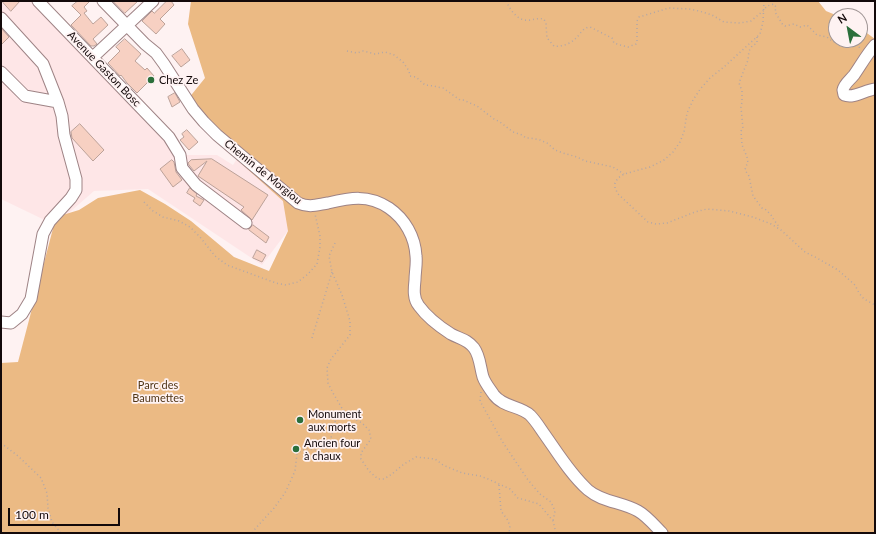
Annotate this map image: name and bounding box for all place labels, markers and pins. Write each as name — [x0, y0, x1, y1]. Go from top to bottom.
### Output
place label: Chez Ze — [159, 73, 198, 87]
marker: Chez Ze — [146, 75, 156, 85]
place label: Monument aux morts — [308, 407, 361, 433]
marker: Monument aux morts — [295, 415, 305, 425]
place label: Ancien four à chaux — [304, 436, 360, 462]
marker: Ancien four à chaux — [291, 444, 301, 454]

